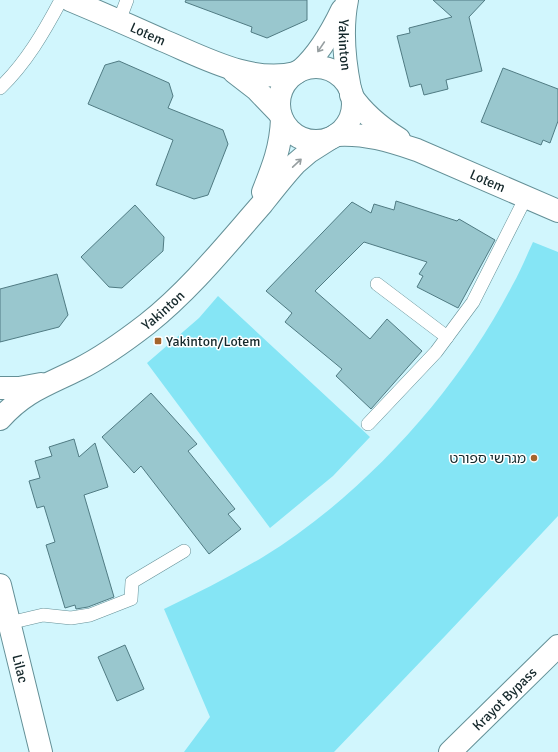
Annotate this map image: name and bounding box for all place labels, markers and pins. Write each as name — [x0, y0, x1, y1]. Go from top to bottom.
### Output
place label: Yakinton/Lotem — [166, 333, 261, 350]
marker: Yakinton/Lotem — [153, 336, 163, 346]
place label: מגרשי ספורט — [450, 450, 526, 467]
marker: מגרשי ספורט — [529, 453, 539, 463]

